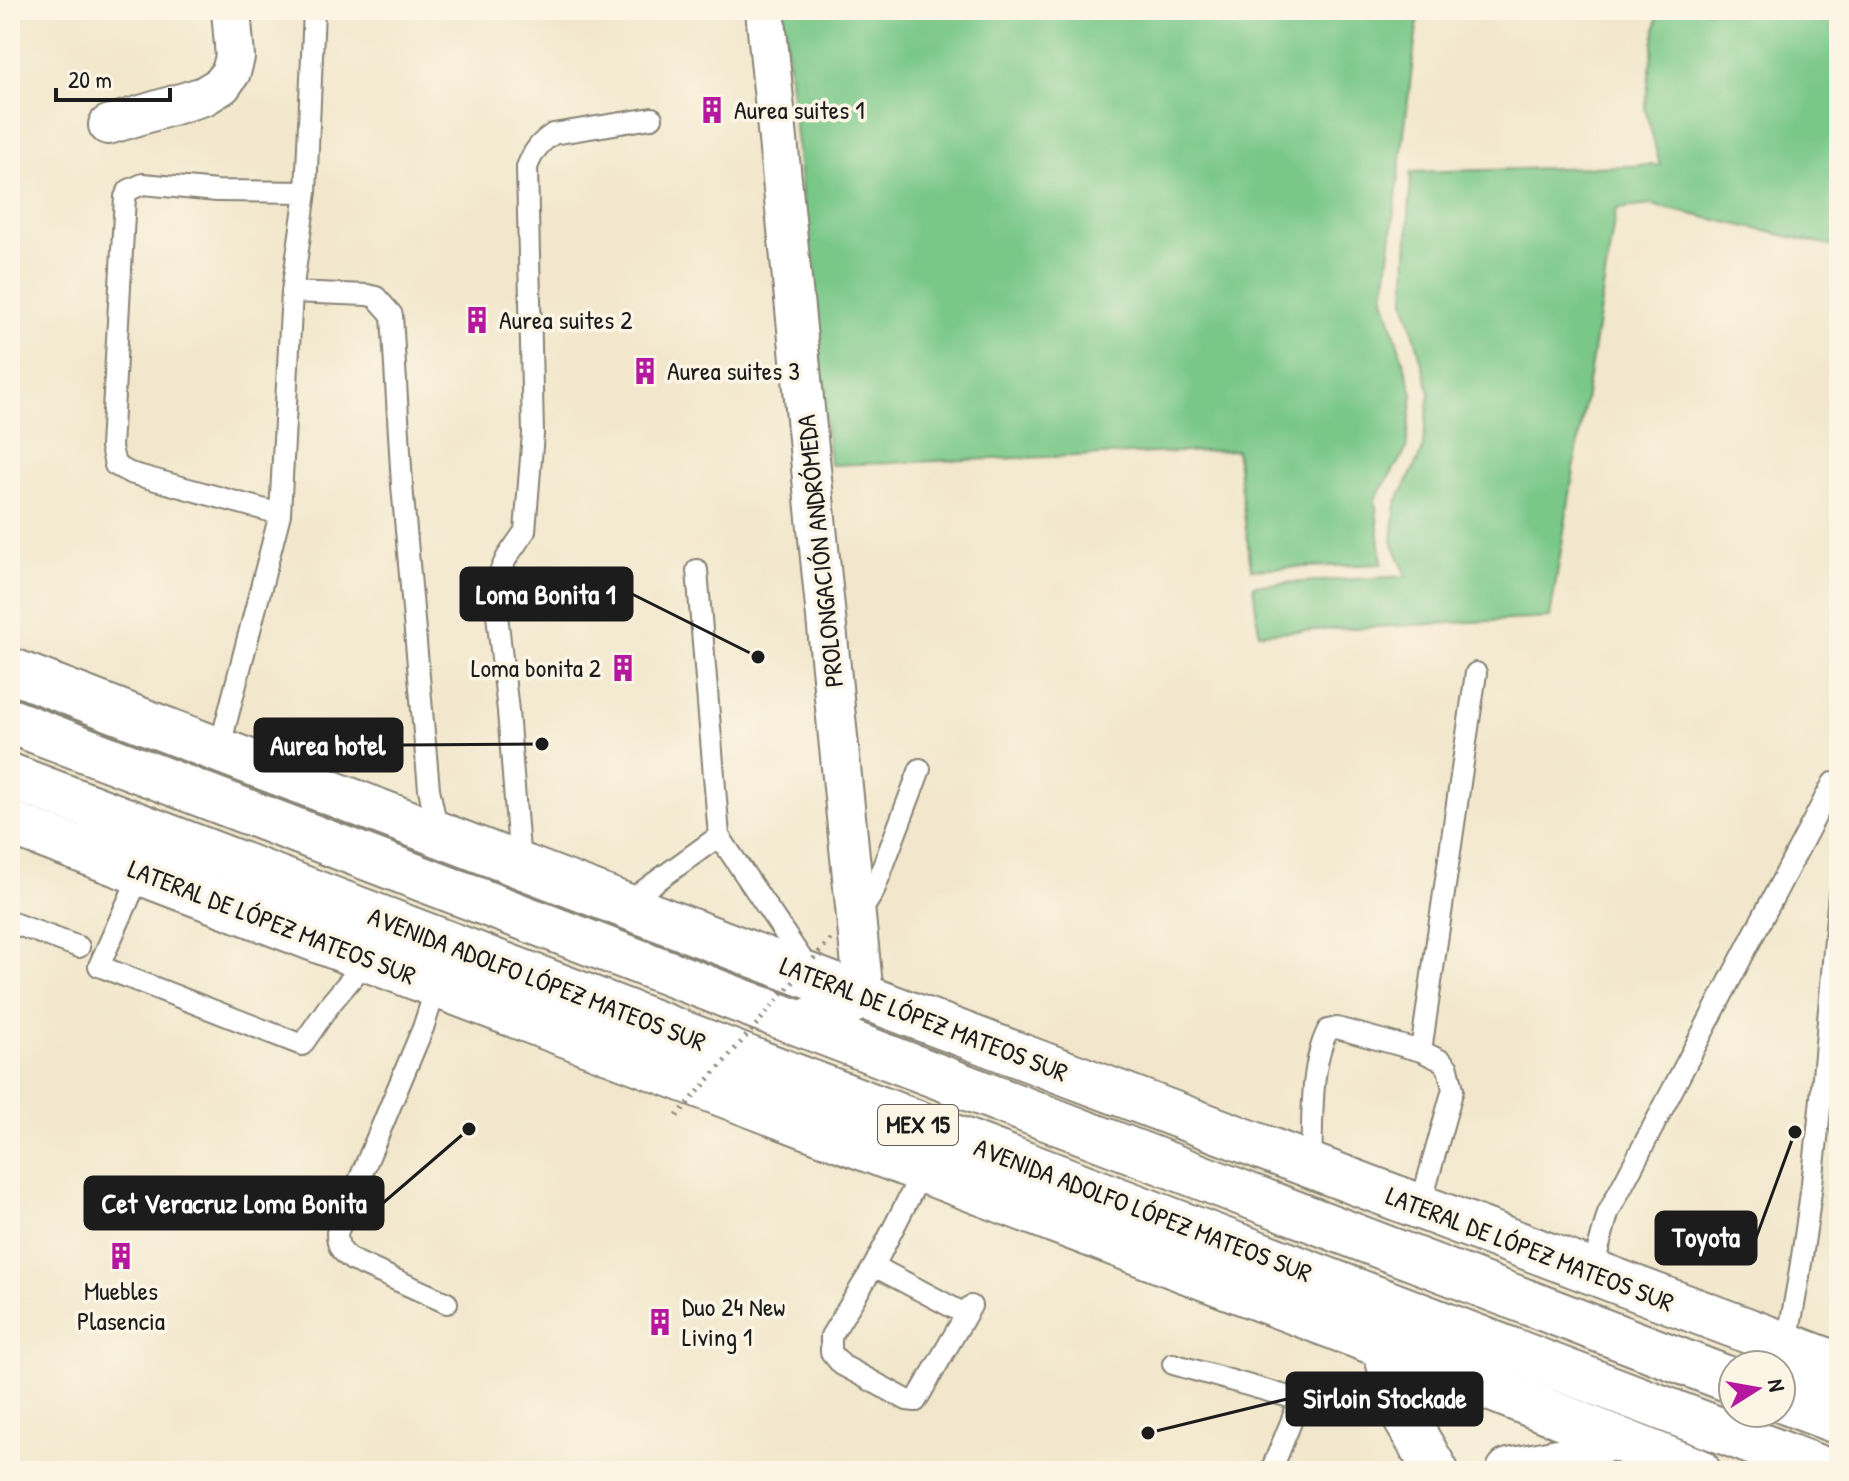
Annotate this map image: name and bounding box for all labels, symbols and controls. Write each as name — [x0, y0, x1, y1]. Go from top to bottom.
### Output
scale bar — [56, 52, 170, 102]
text: 20 m — [68, 63, 112, 95]
place label: Aurea suites 1 — [734, 92, 865, 127]
building icon: Aurea suites 1 — [697, 95, 727, 125]
place label: Aurea suites 2 — [499, 302, 632, 337]
building icon: Aurea suites 2 — [462, 305, 492, 335]
place label: Aurea suites 3 — [667, 353, 800, 388]
building icon: Aurea suites 3 — [630, 356, 660, 386]
street label: PROLONGACIÓN ANDRÓMEDA — [788, 413, 851, 689]
callout: Loma Bonita 1 — [461, 568, 632, 620]
text: Loma Bonita 1 — [476, 575, 616, 613]
place label: Loma bonita 2 — [471, 650, 601, 685]
building icon: Loma bonita 2 — [608, 653, 638, 683]
callout: Aurea hotel — [255, 719, 402, 771]
text: Aurea hotel — [270, 726, 386, 764]
street label: LATERAL DE LÓPEZ MATEOS SUR — [123, 850, 421, 993]
street label: AVENIDA ADOLFO LÓPEZ MATEOS SUR — [364, 898, 711, 1059]
street label: LATERAL DE LÓPEZ MATEOS SUR — [775, 947, 1073, 1090]
road number: MEX 15 — [878, 1105, 958, 1145]
street label: AVENIDA ADOLFO LÓPEZ MATEOS SUR — [970, 1129, 1317, 1290]
callout: Cet Veracruz Loma Bonita — [85, 1177, 383, 1229]
street label: LATERAL DE LÓPEZ MATEOS SUR — [1381, 1177, 1679, 1320]
text: Cet Veracruz Loma Bonita — [101, 1184, 367, 1222]
callout: Toyota — [1656, 1212, 1756, 1264]
text: Toyota — [1671, 1218, 1740, 1257]
building icon: Muebles Plasencia — [106, 1241, 136, 1271]
place label: Muebles Plasencia — [77, 1273, 165, 1338]
place label: Duo 24 New Living 1 — [682, 1289, 785, 1354]
building icon: Duo 24 New Living 1 — [645, 1307, 675, 1337]
north arrow — [1717, 1349, 1797, 1429]
callout: Sirloin Stockade — [1287, 1373, 1482, 1425]
text: N — [1761, 1377, 1793, 1394]
text: Sirloin Stockade — [1303, 1379, 1468, 1417]

